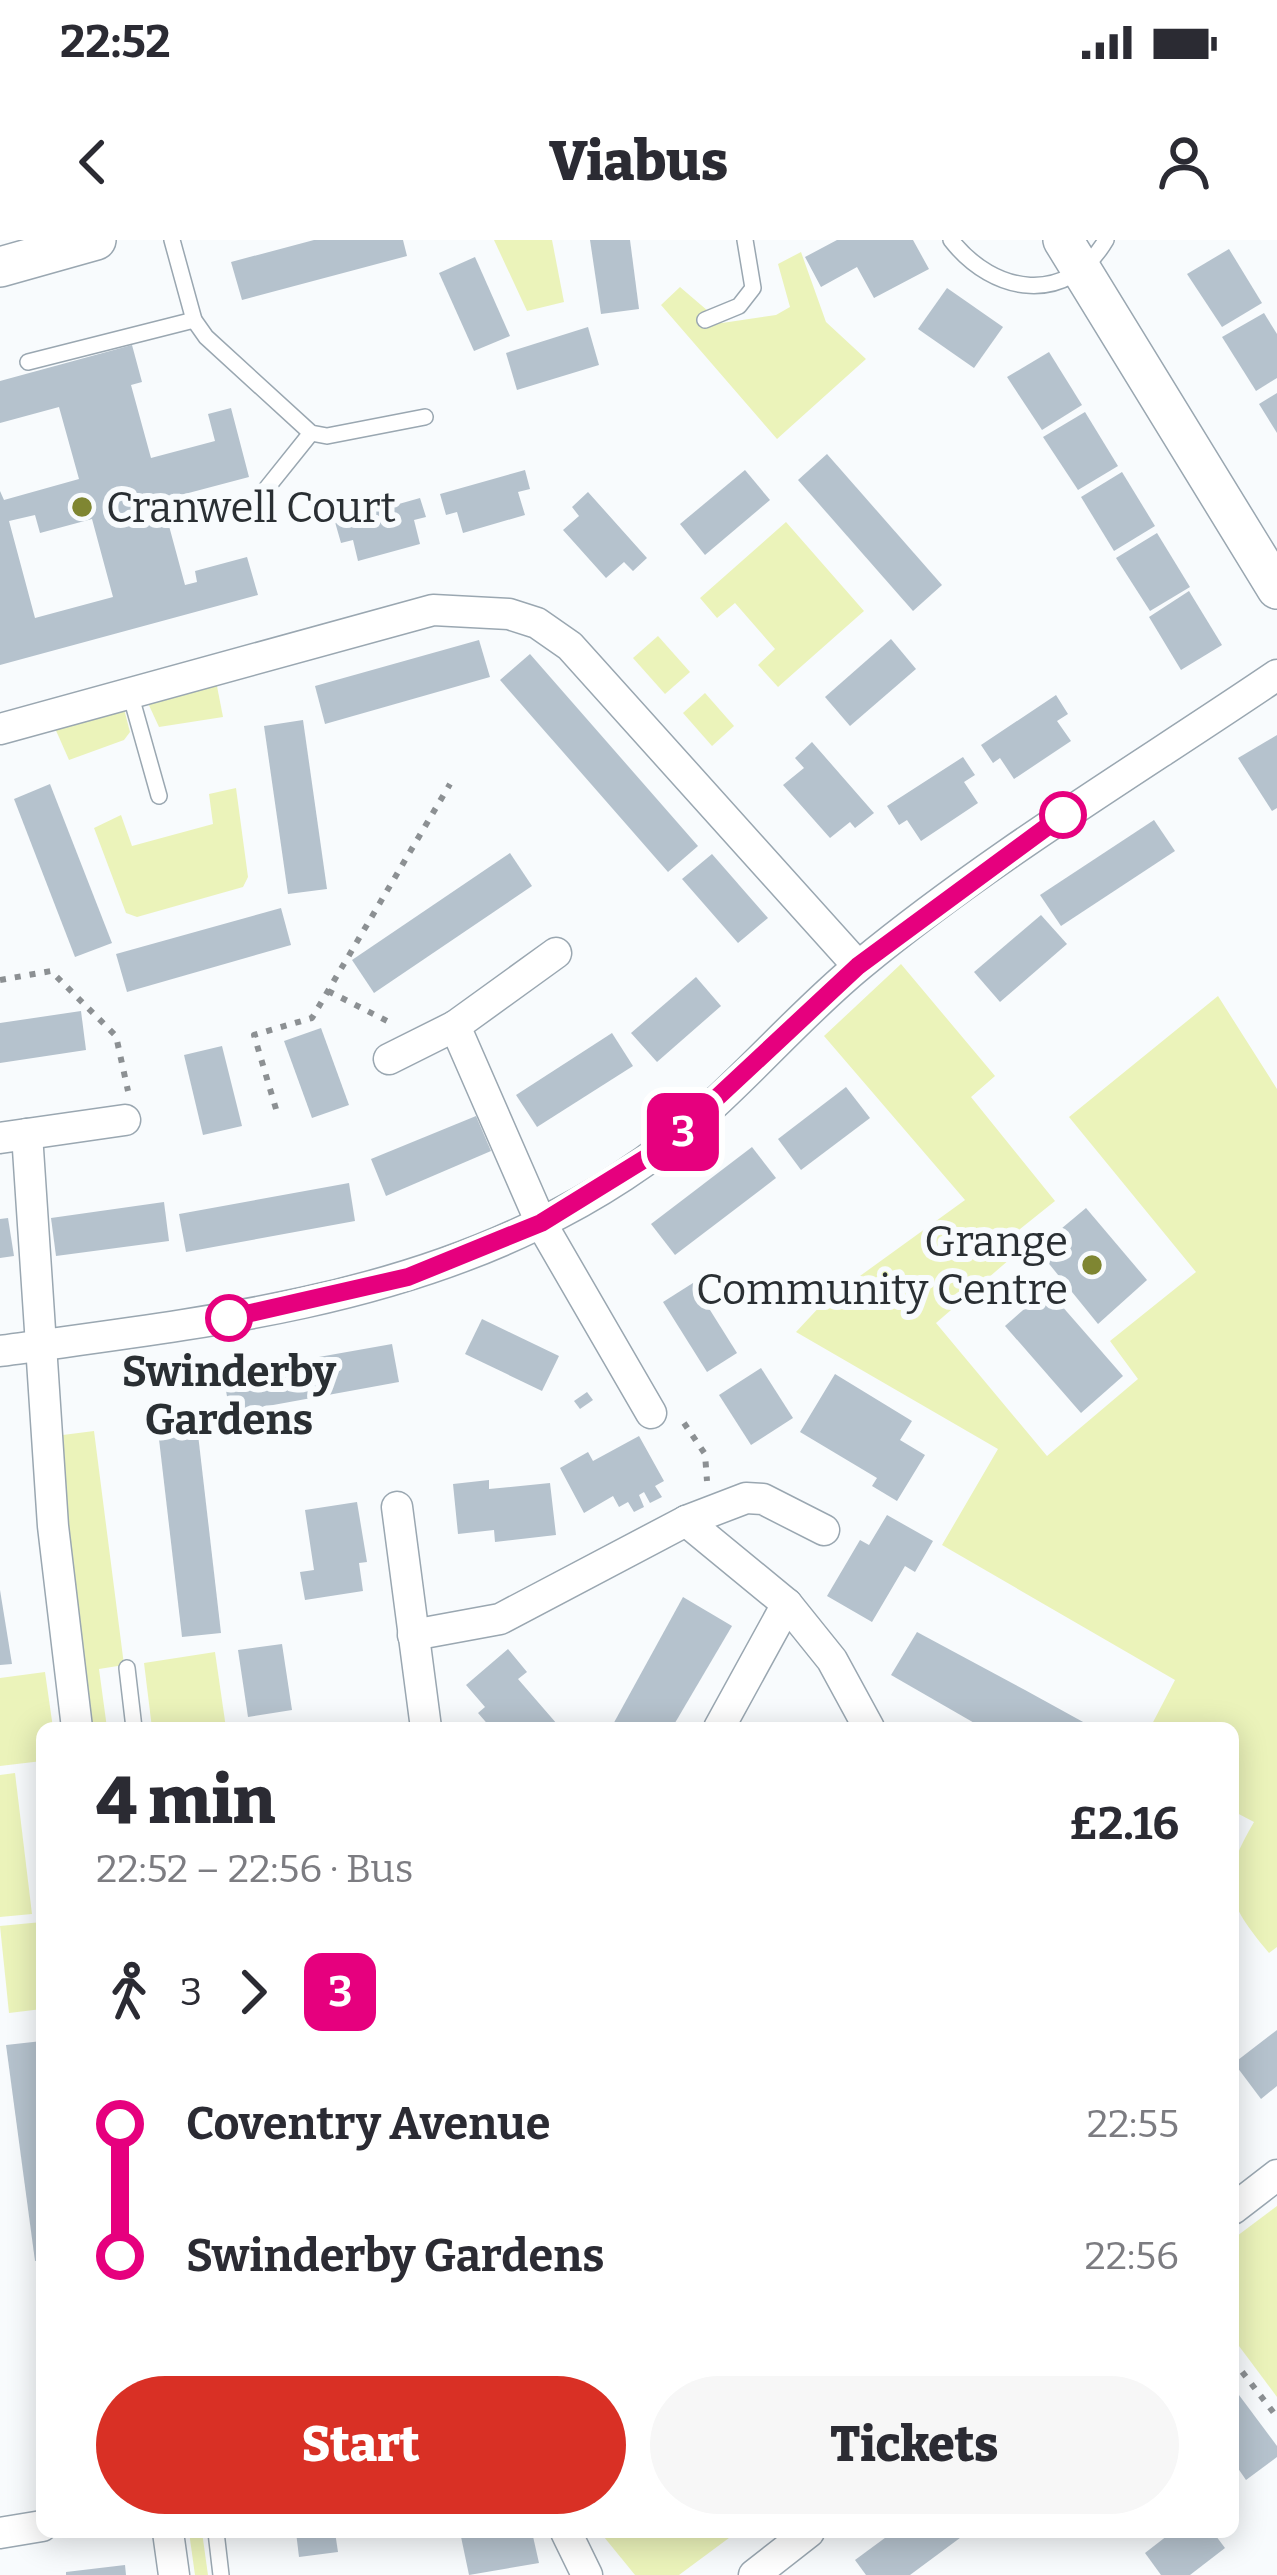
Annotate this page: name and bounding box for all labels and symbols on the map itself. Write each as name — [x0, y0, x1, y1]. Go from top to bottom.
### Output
place label: Cranwell Court — [106, 483, 396, 533]
marker: Cranwell Court — [69, 494, 95, 520]
unlabelled marker — [1041, 793, 1085, 837]
line badge: 3 — [644, 1093, 722, 1171]
place label: Grange Community Centre — [696, 1217, 1068, 1315]
marker: Grange Community Centre — [1079, 1252, 1105, 1278]
marker: Swinderby Gardens — [207, 1296, 251, 1340]
place label: Swinderby Gardens — [122, 1347, 337, 1445]

